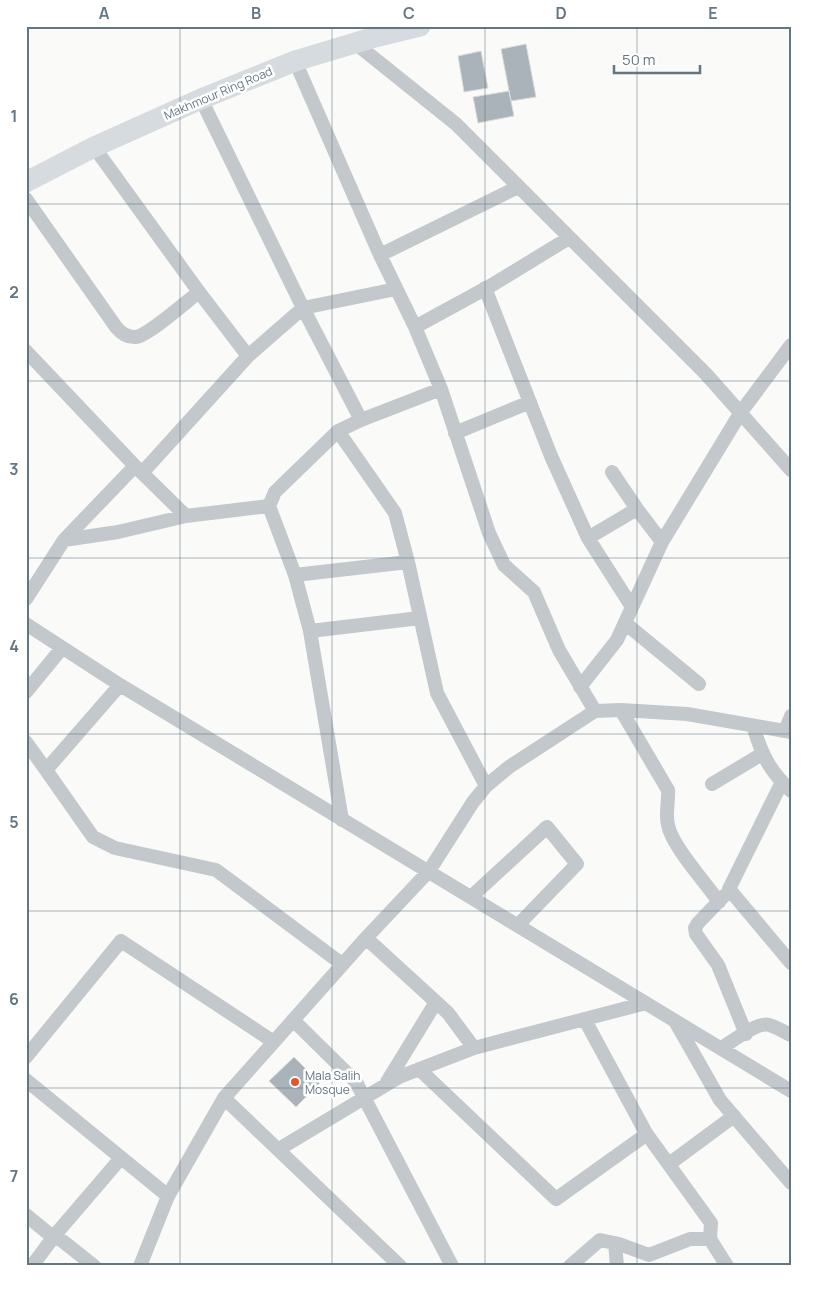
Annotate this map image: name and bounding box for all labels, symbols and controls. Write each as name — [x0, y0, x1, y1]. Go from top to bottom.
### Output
text: A — [99, 2, 110, 24]
text: B — [251, 2, 261, 24]
text: C — [403, 2, 415, 24]
text: D — [555, 2, 567, 24]
text: E — [708, 2, 718, 24]
scale bar — [614, 42, 701, 74]
text: 50 m — [622, 49, 656, 70]
street label: Makhmour Ring Road — [161, 62, 275, 124]
text: 1 — [10, 105, 18, 127]
text: 2 — [9, 281, 19, 303]
text: 3 — [9, 458, 19, 480]
text: 4 — [9, 635, 19, 657]
text: 5 — [9, 811, 19, 833]
text: 6 — [9, 988, 19, 1010]
place label: Mala Salih Mosque — [305, 1067, 360, 1098]
marker: Mala Salih Mosque — [289, 1076, 301, 1088]
text: 7 — [10, 1165, 18, 1187]

